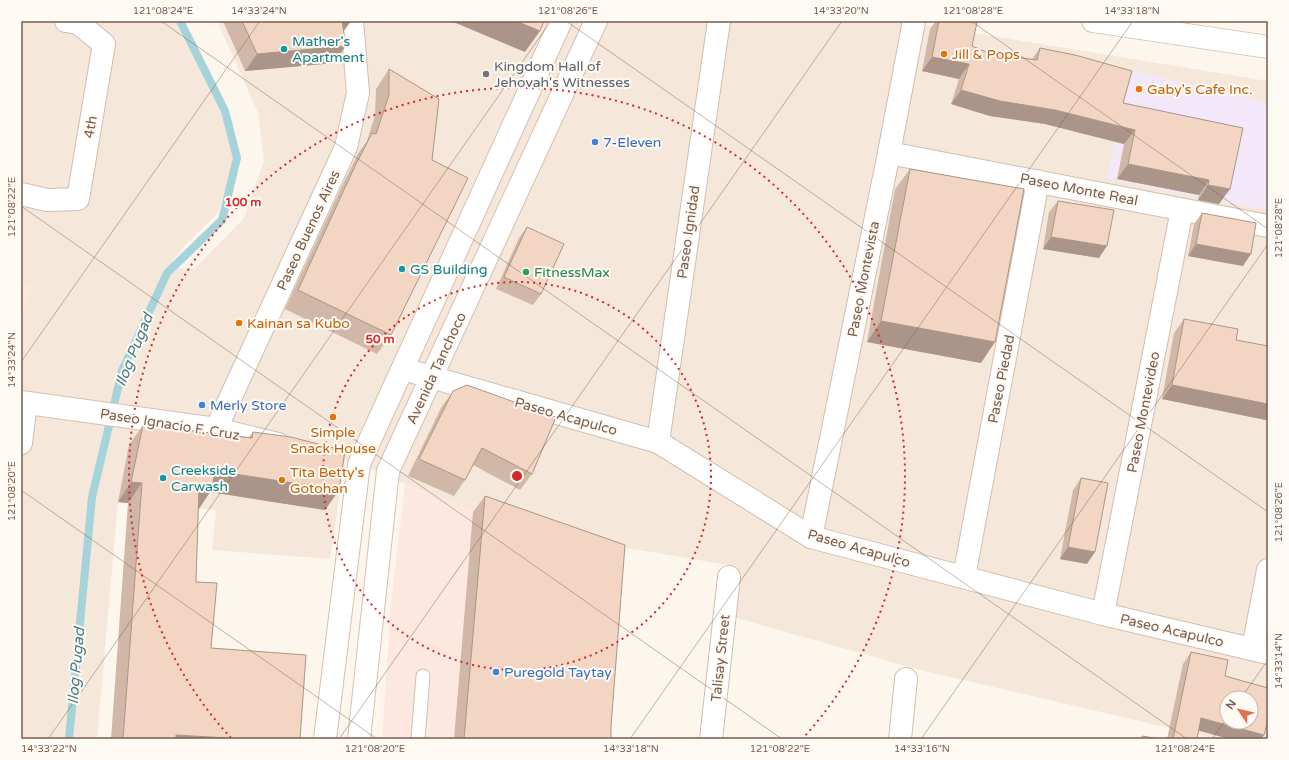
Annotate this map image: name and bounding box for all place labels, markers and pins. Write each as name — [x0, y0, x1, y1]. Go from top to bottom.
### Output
place label: Mather's Apartment — [292, 33, 365, 66]
marker: Mather's Apartment — [279, 44, 289, 54]
place label: Jill & Pops — [952, 46, 1020, 63]
marker: Jill & Pops — [939, 49, 949, 59]
place label: Kingdom Hall of Jehovah's Witnesses — [494, 58, 630, 91]
marker: Kingdom Hall of Jehovah's Witnesses — [481, 69, 491, 79]
place label: Gaby's Cafe Inc. — [1147, 81, 1253, 98]
marker: Gaby's Cafe Inc. — [1134, 84, 1144, 94]
place label: 7-Eleven — [603, 134, 661, 151]
marker: 7-Eleven — [590, 137, 600, 147]
place label: GS Building — [410, 261, 488, 278]
marker: GS Building — [397, 264, 407, 274]
place label: FitnessMax — [534, 264, 610, 281]
marker: FitnessMax — [521, 267, 531, 277]
place label: Kainan sa Kubo — [247, 315, 350, 332]
marker: Kainan sa Kubo — [234, 318, 244, 328]
place label: Merly Store — [210, 397, 286, 414]
marker: Merly Store — [197, 400, 207, 410]
marker: Simple Snack House — [328, 412, 338, 422]
place label: Simple Snack House — [290, 424, 376, 457]
place label: Creekside Carwash — [171, 462, 236, 495]
place label: Tita Betty's Gotohan — [290, 464, 365, 497]
centre of rings — [510, 469, 524, 483]
marker: Creekside Carwash — [158, 473, 168, 483]
marker: Tita Betty's Gotohan — [277, 475, 287, 485]
place label: Puregold Taytay — [504, 664, 612, 681]
marker: Puregold Taytay — [491, 667, 501, 677]

